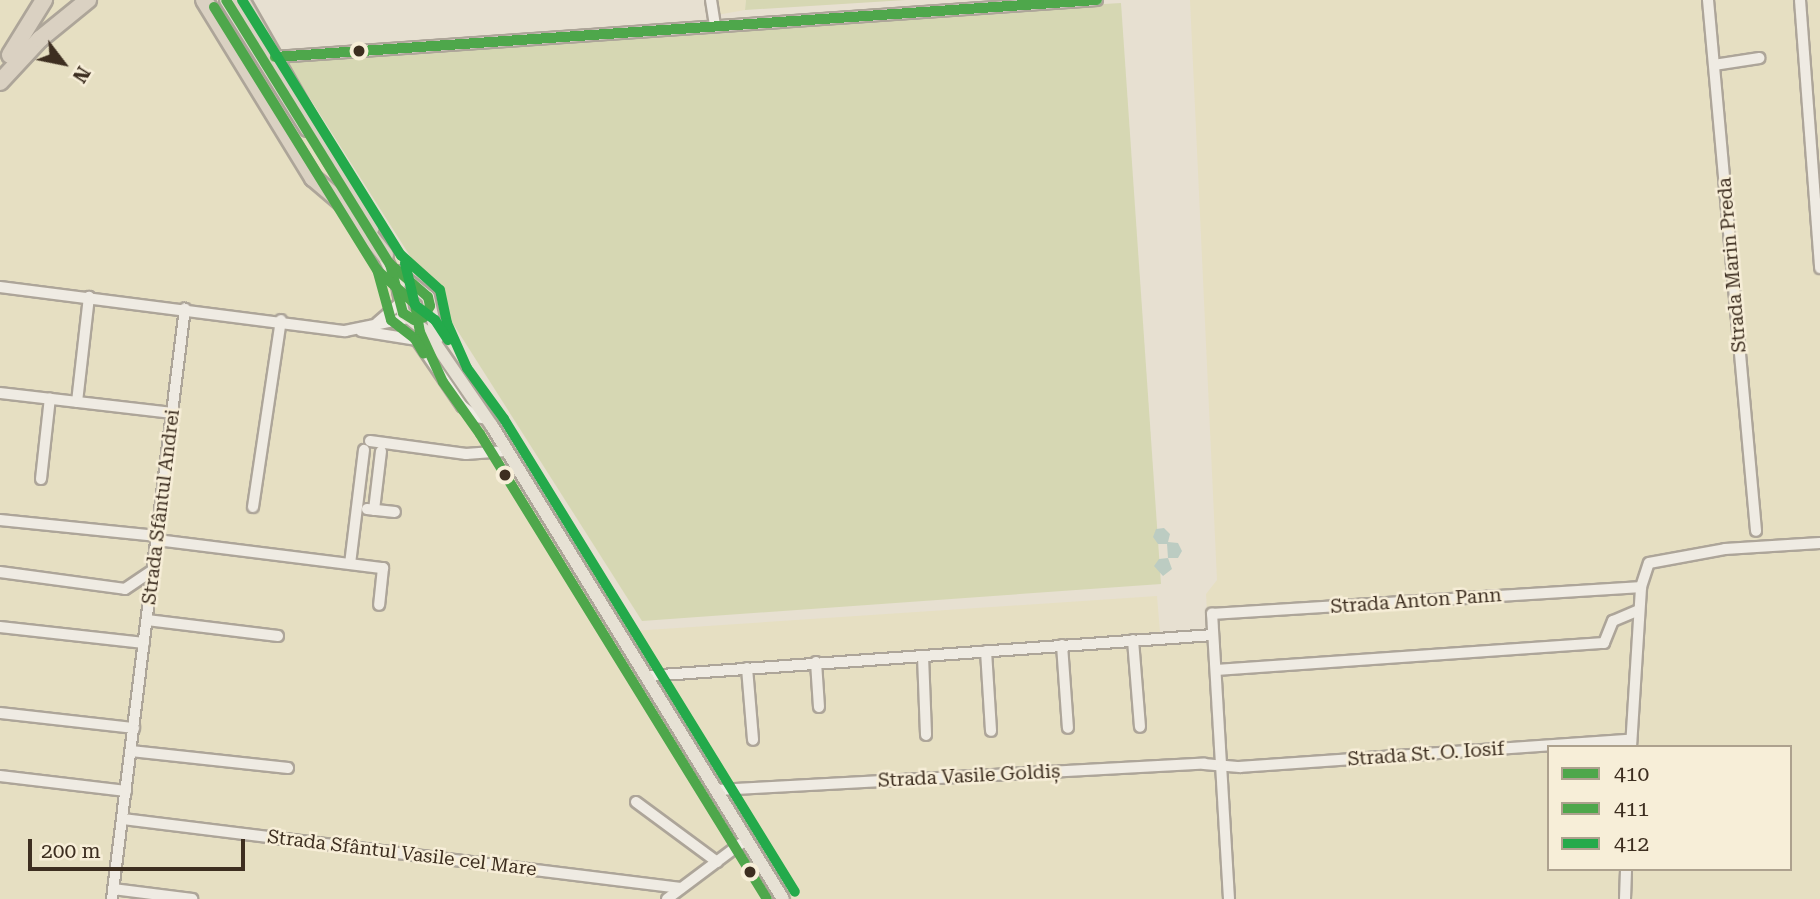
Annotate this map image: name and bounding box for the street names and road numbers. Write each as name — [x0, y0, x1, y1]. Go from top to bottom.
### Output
street label: Strada Marin Preda — [1713, 176, 1751, 354]
street label: Strada Sfântul Andrei — [138, 408, 184, 606]
street label: Strada Anton Pann — [1330, 584, 1502, 618]
street label: Strada St. O. Iosif — [1347, 737, 1505, 771]
street label: Strada Vasile Goldiș — [877, 760, 1061, 792]
street label: Strada Sfântul Vasile cel Mare — [266, 825, 538, 881]

